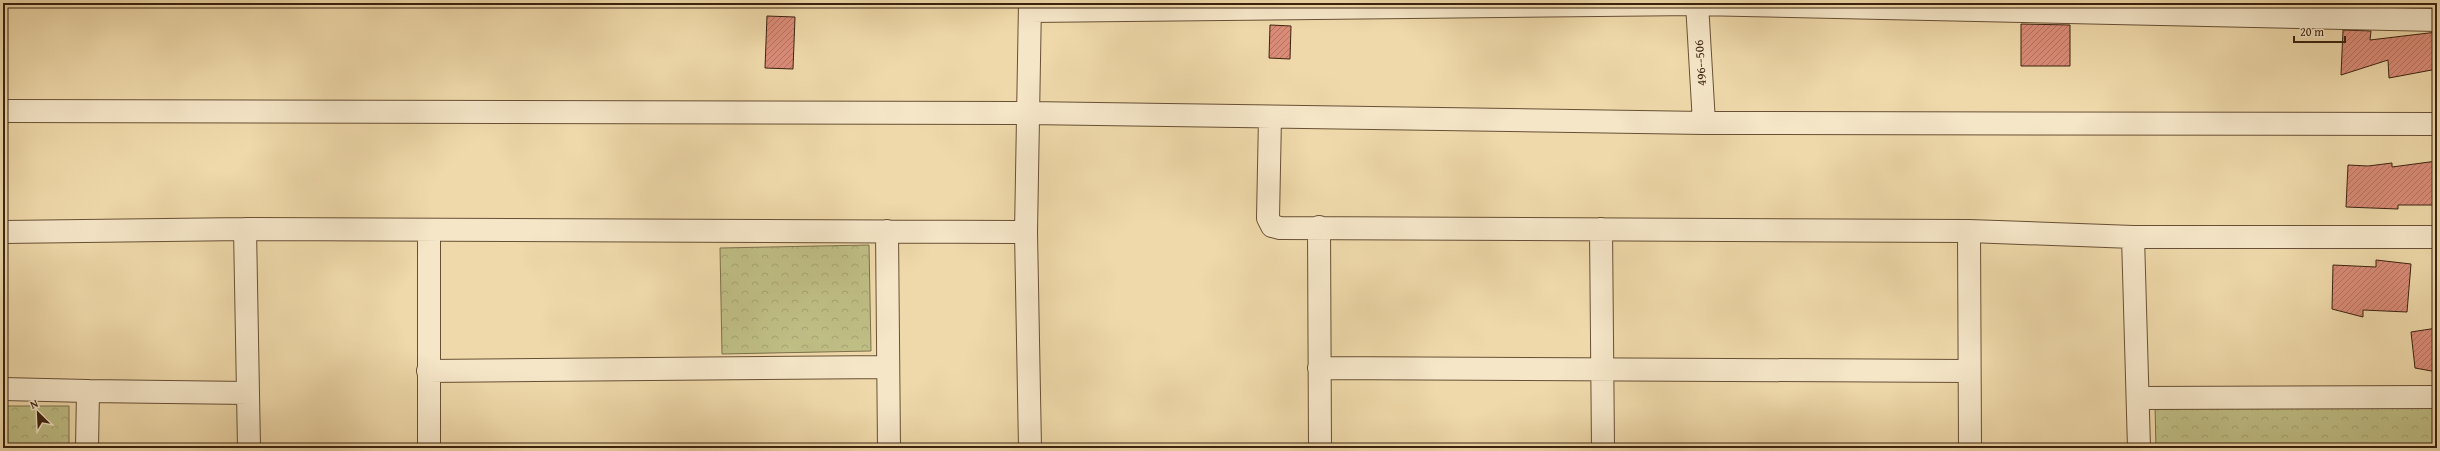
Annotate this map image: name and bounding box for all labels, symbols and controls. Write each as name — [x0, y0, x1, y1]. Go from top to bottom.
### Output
scale bar — [2294, 18, 2345, 44]
text: 20 m — [2300, 23, 2324, 40]
street label: 496--506 — [1689, 39, 1711, 87]
north arrow — [18, 393, 58, 433]
text: N — [27, 395, 41, 413]

